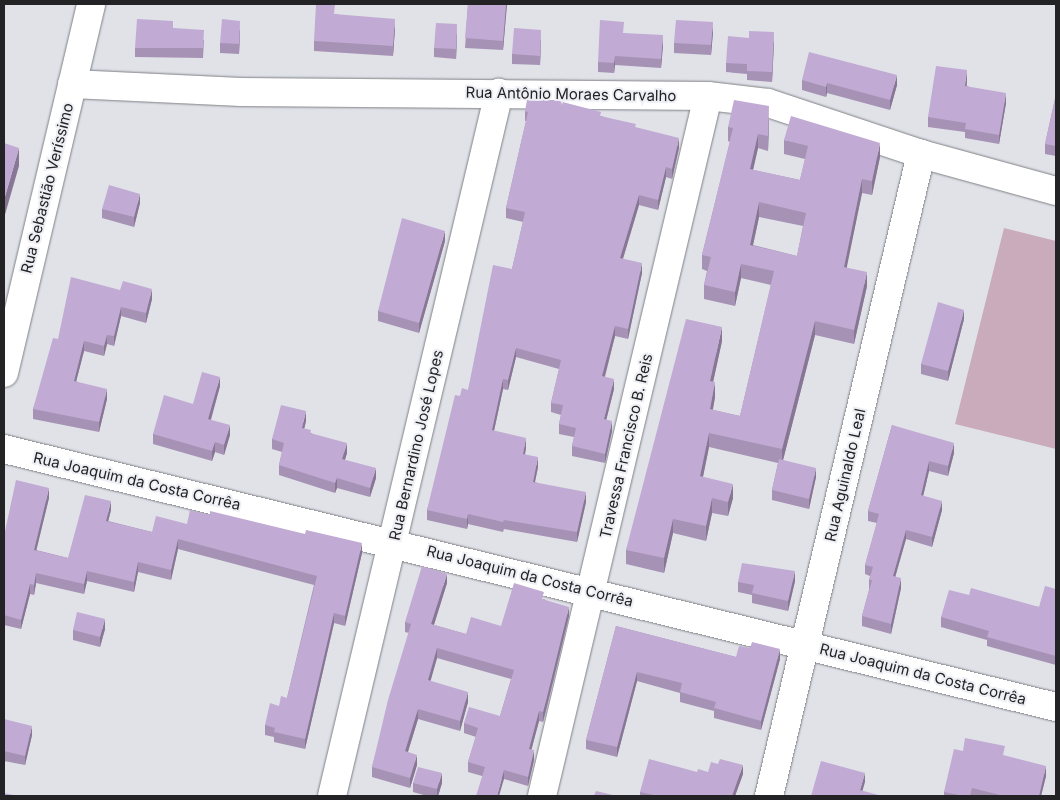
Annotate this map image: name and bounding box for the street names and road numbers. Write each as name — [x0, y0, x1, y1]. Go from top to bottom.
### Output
street label: Rua Antônio Moraes Carvalho — [465, 83, 677, 105]
street label: Rua Sebastião Veríssimo — [17, 101, 77, 275]
street label: Rua Bernardino José Lopes — [385, 348, 447, 542]
street label: Travessa Francisco B. Reis — [596, 352, 656, 540]
street label: Rua Aguinaldo Leal — [821, 407, 869, 543]
street label: Rua Joaquim da Costa Corrêa — [32, 448, 242, 514]
street label: Rua Joaquim da Costa Corrêa — [425, 542, 635, 610]
street label: Rua Joaquim da Costa Corrêa — [818, 640, 1028, 708]

